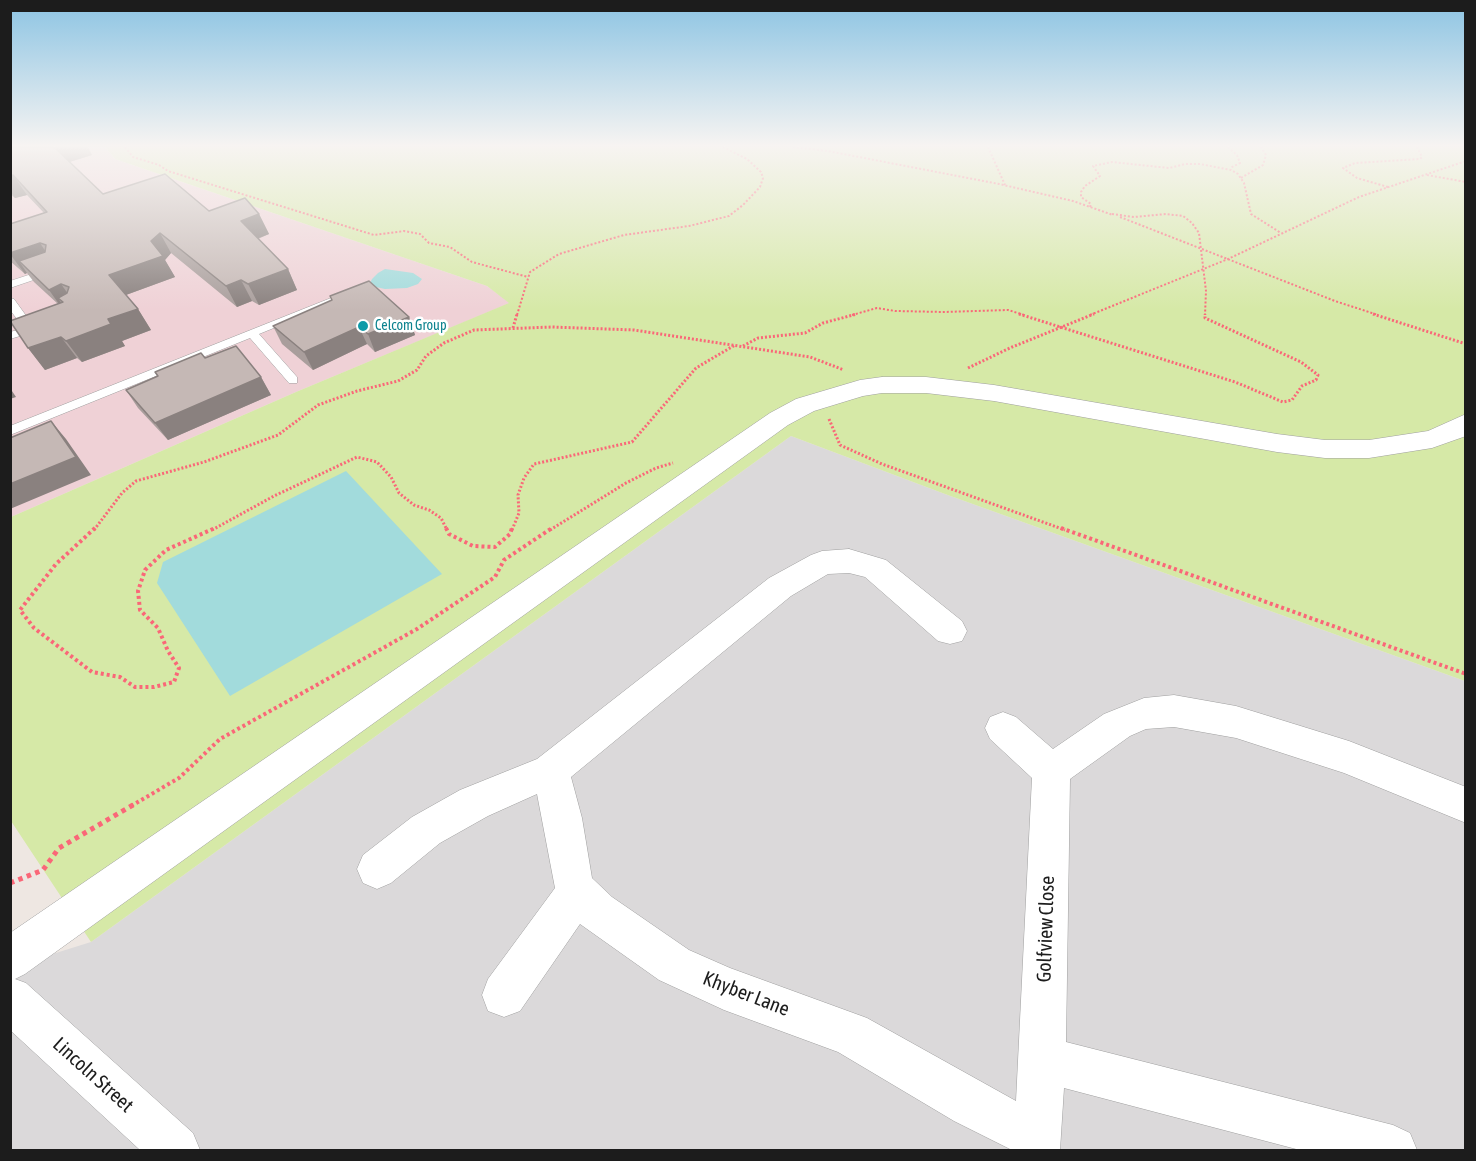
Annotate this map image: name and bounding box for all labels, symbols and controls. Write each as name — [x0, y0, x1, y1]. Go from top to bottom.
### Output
place label: Celcom Group — [375, 318, 447, 334]
marker: Celcom Group — [356, 319, 370, 333]
street label: Golfview Close — [1032, 875, 1060, 983]
street label: Khyber Lane — [699, 967, 793, 1021]
street label: Lincoln Street — [48, 1032, 138, 1118]

